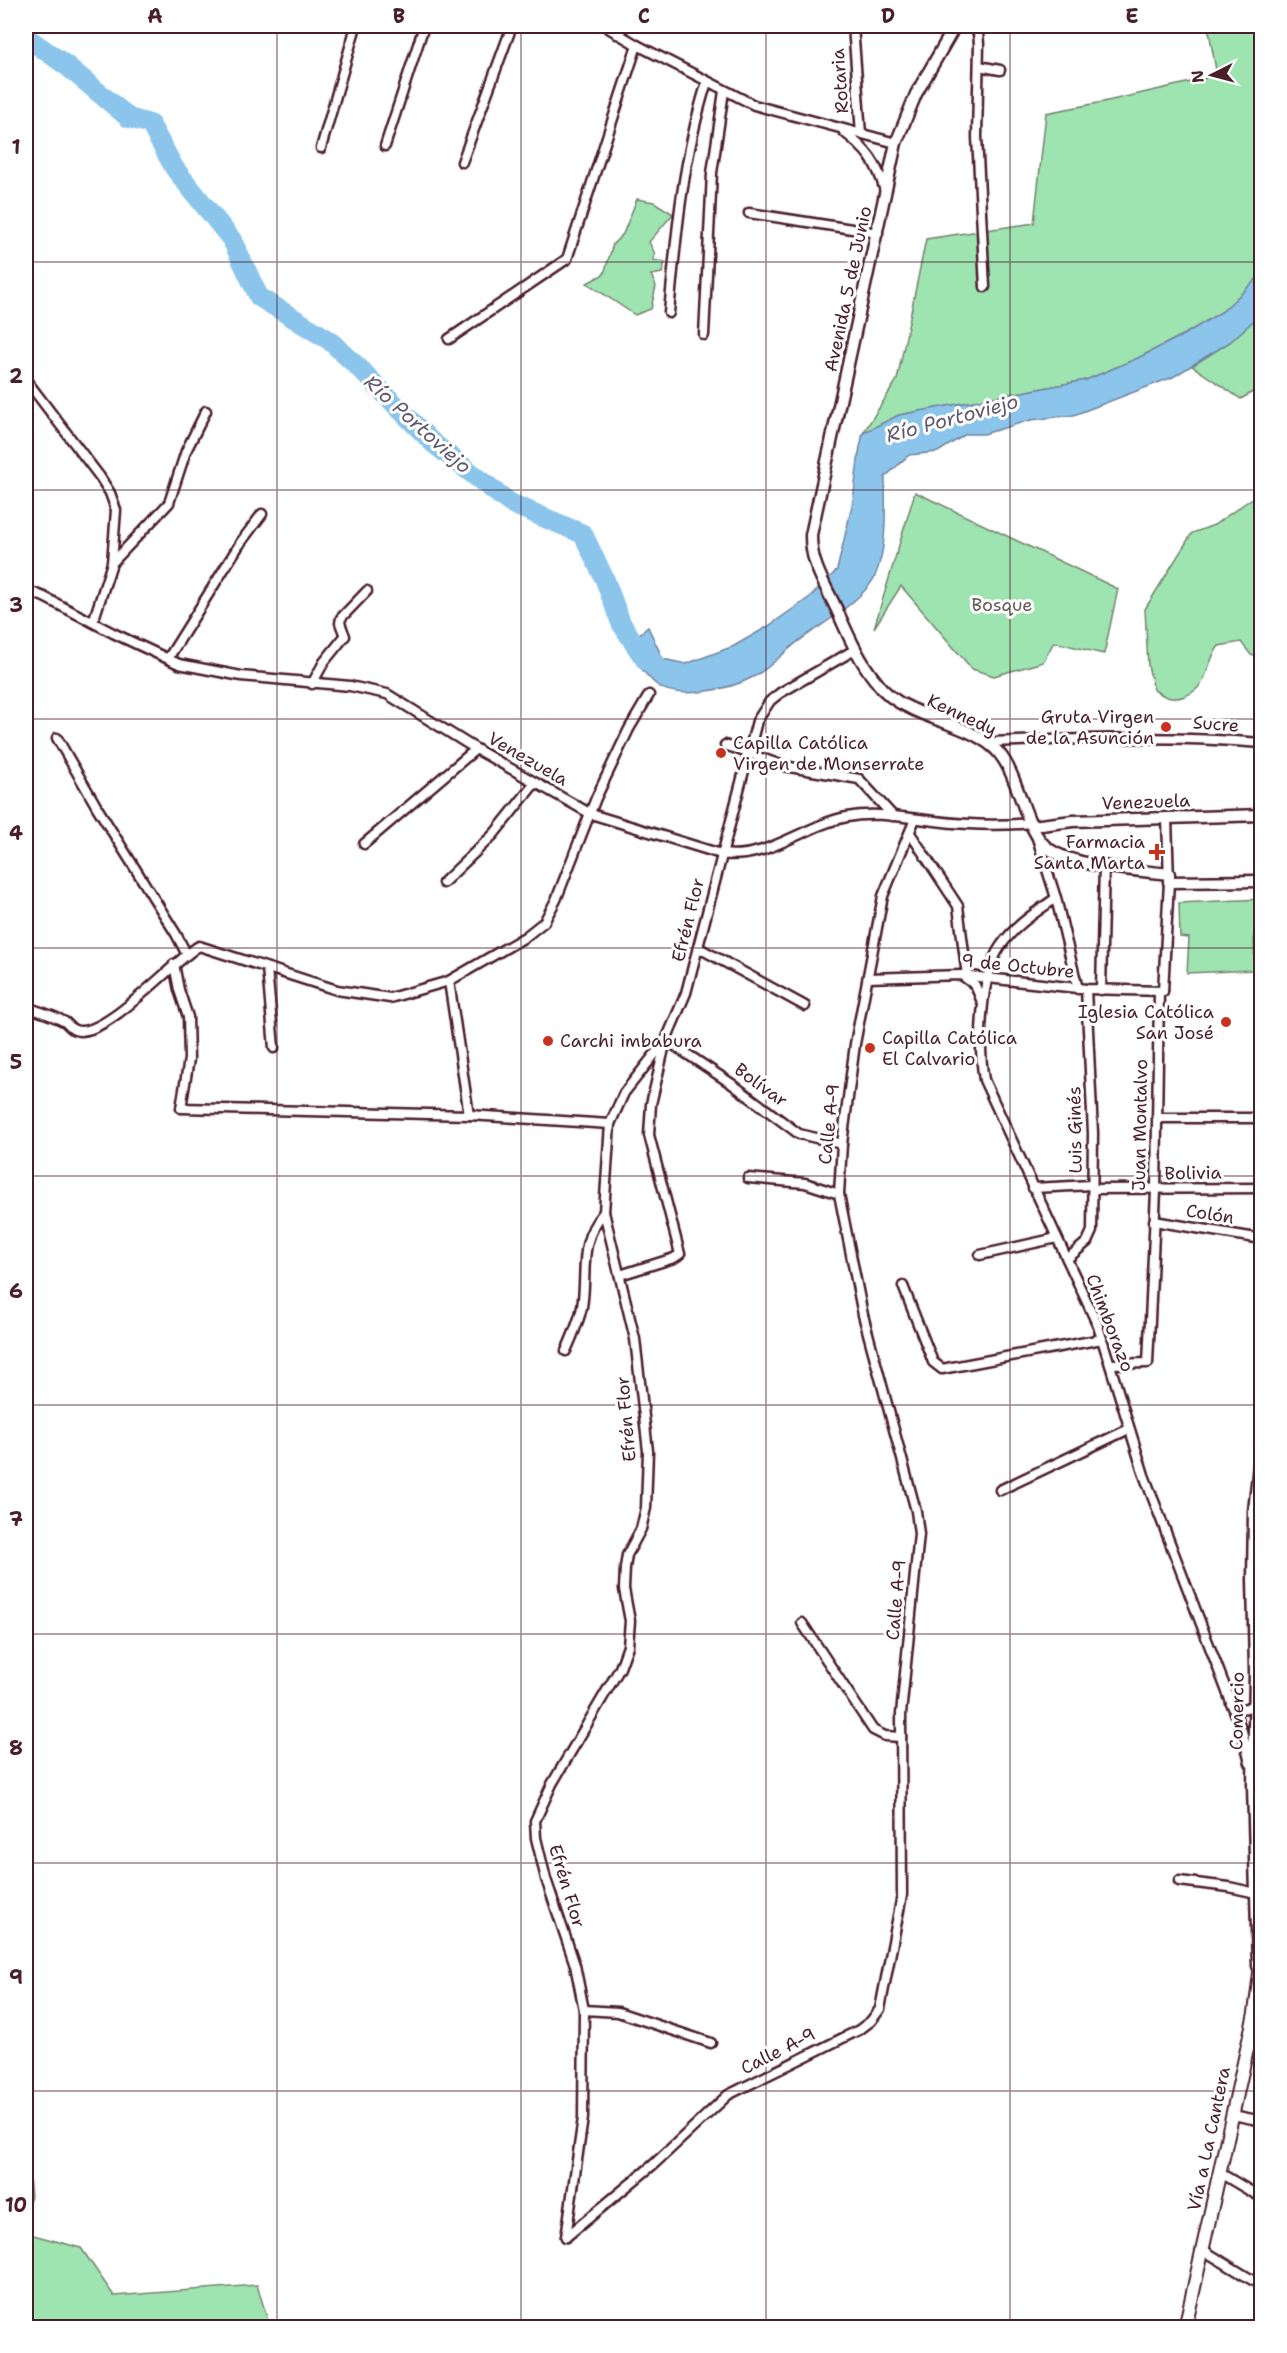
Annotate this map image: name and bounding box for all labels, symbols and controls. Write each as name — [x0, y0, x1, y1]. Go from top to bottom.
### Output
text: A — [147, 3, 163, 29]
text: B — [393, 3, 405, 29]
text: C — [638, 3, 650, 29]
text: D — [881, 3, 895, 29]
text: E — [1125, 3, 1139, 29]
north arrow — [1182, 45, 1242, 105]
street label: Rotaria — [826, 48, 854, 114]
text: N — [1186, 69, 1209, 84]
text: 1 — [11, 134, 21, 160]
street label: Avenida 5 de Junio — [819, 204, 877, 374]
text: 2 — [9, 363, 23, 389]
water label: Río Portoviejo — [359, 369, 477, 479]
water label: Río Portoviejo — [883, 388, 1021, 448]
text: 3 — [9, 592, 23, 618]
park label: Bosque — [972, 593, 1032, 617]
street label: Kennedy — [923, 688, 1001, 742]
place label: Gruta Virgen de la Asunción — [1026, 705, 1154, 750]
street label: Sucre — [1192, 710, 1240, 738]
marker: Gruta Virgen de la Asunción — [1159, 720, 1173, 734]
street label: Venezuela — [484, 726, 572, 792]
place label: Capilla Católica Virgen de Monserrate — [733, 731, 925, 776]
marker: Capilla Católica Virgen de Monserrate — [714, 746, 728, 760]
street label: Venezuela — [1101, 788, 1191, 816]
text: 4 — [9, 820, 23, 846]
place label: Farmacia Santa Marta — [1034, 830, 1145, 875]
marker: Farmacia Santa Marta — [1150, 845, 1164, 859]
street label: Efrén Flor — [666, 875, 710, 965]
street label: 9 de Octubre — [960, 948, 1076, 984]
place label: Iglesia Católica San José — [1078, 1000, 1214, 1045]
marker: Iglesia Católica San José — [1219, 1015, 1233, 1029]
place label: Capilla Católica El Calvario — [882, 1026, 1017, 1071]
place label: Carchi imbabura — [560, 1029, 702, 1053]
marker: Carchi imbabura — [541, 1034, 555, 1048]
marker: Capilla Católica El Calvario — [863, 1041, 877, 1055]
text: 5 — [10, 1049, 22, 1075]
street label: Bolívar — [730, 1058, 792, 1112]
street label: Juan Montalvo — [1127, 1059, 1153, 1191]
street label: Calle A-9 — [813, 1082, 845, 1166]
street label: Luis Ginés — [1062, 1086, 1088, 1174]
street label: Bolivia — [1164, 1161, 1222, 1185]
street label: Colón — [1184, 1198, 1236, 1230]
street label: Chimborazo — [1080, 1271, 1140, 1375]
text: 6 — [9, 1278, 23, 1304]
street label: Efrén Flor — [610, 1375, 642, 1463]
text: 7 — [9, 1506, 23, 1532]
street label: Calle A-9 — [881, 1559, 911, 1641]
street label: Comercio — [1224, 1672, 1250, 1750]
text: 8 — [9, 1735, 23, 1761]
street label: Efrén Flor — [543, 1841, 591, 1931]
text: 9 — [9, 1964, 23, 1990]
street label: Calle A-9 — [736, 2022, 820, 2080]
street label: Vía a La Cantera — [1182, 2065, 1236, 2213]
text: 10 — [5, 2192, 27, 2218]

